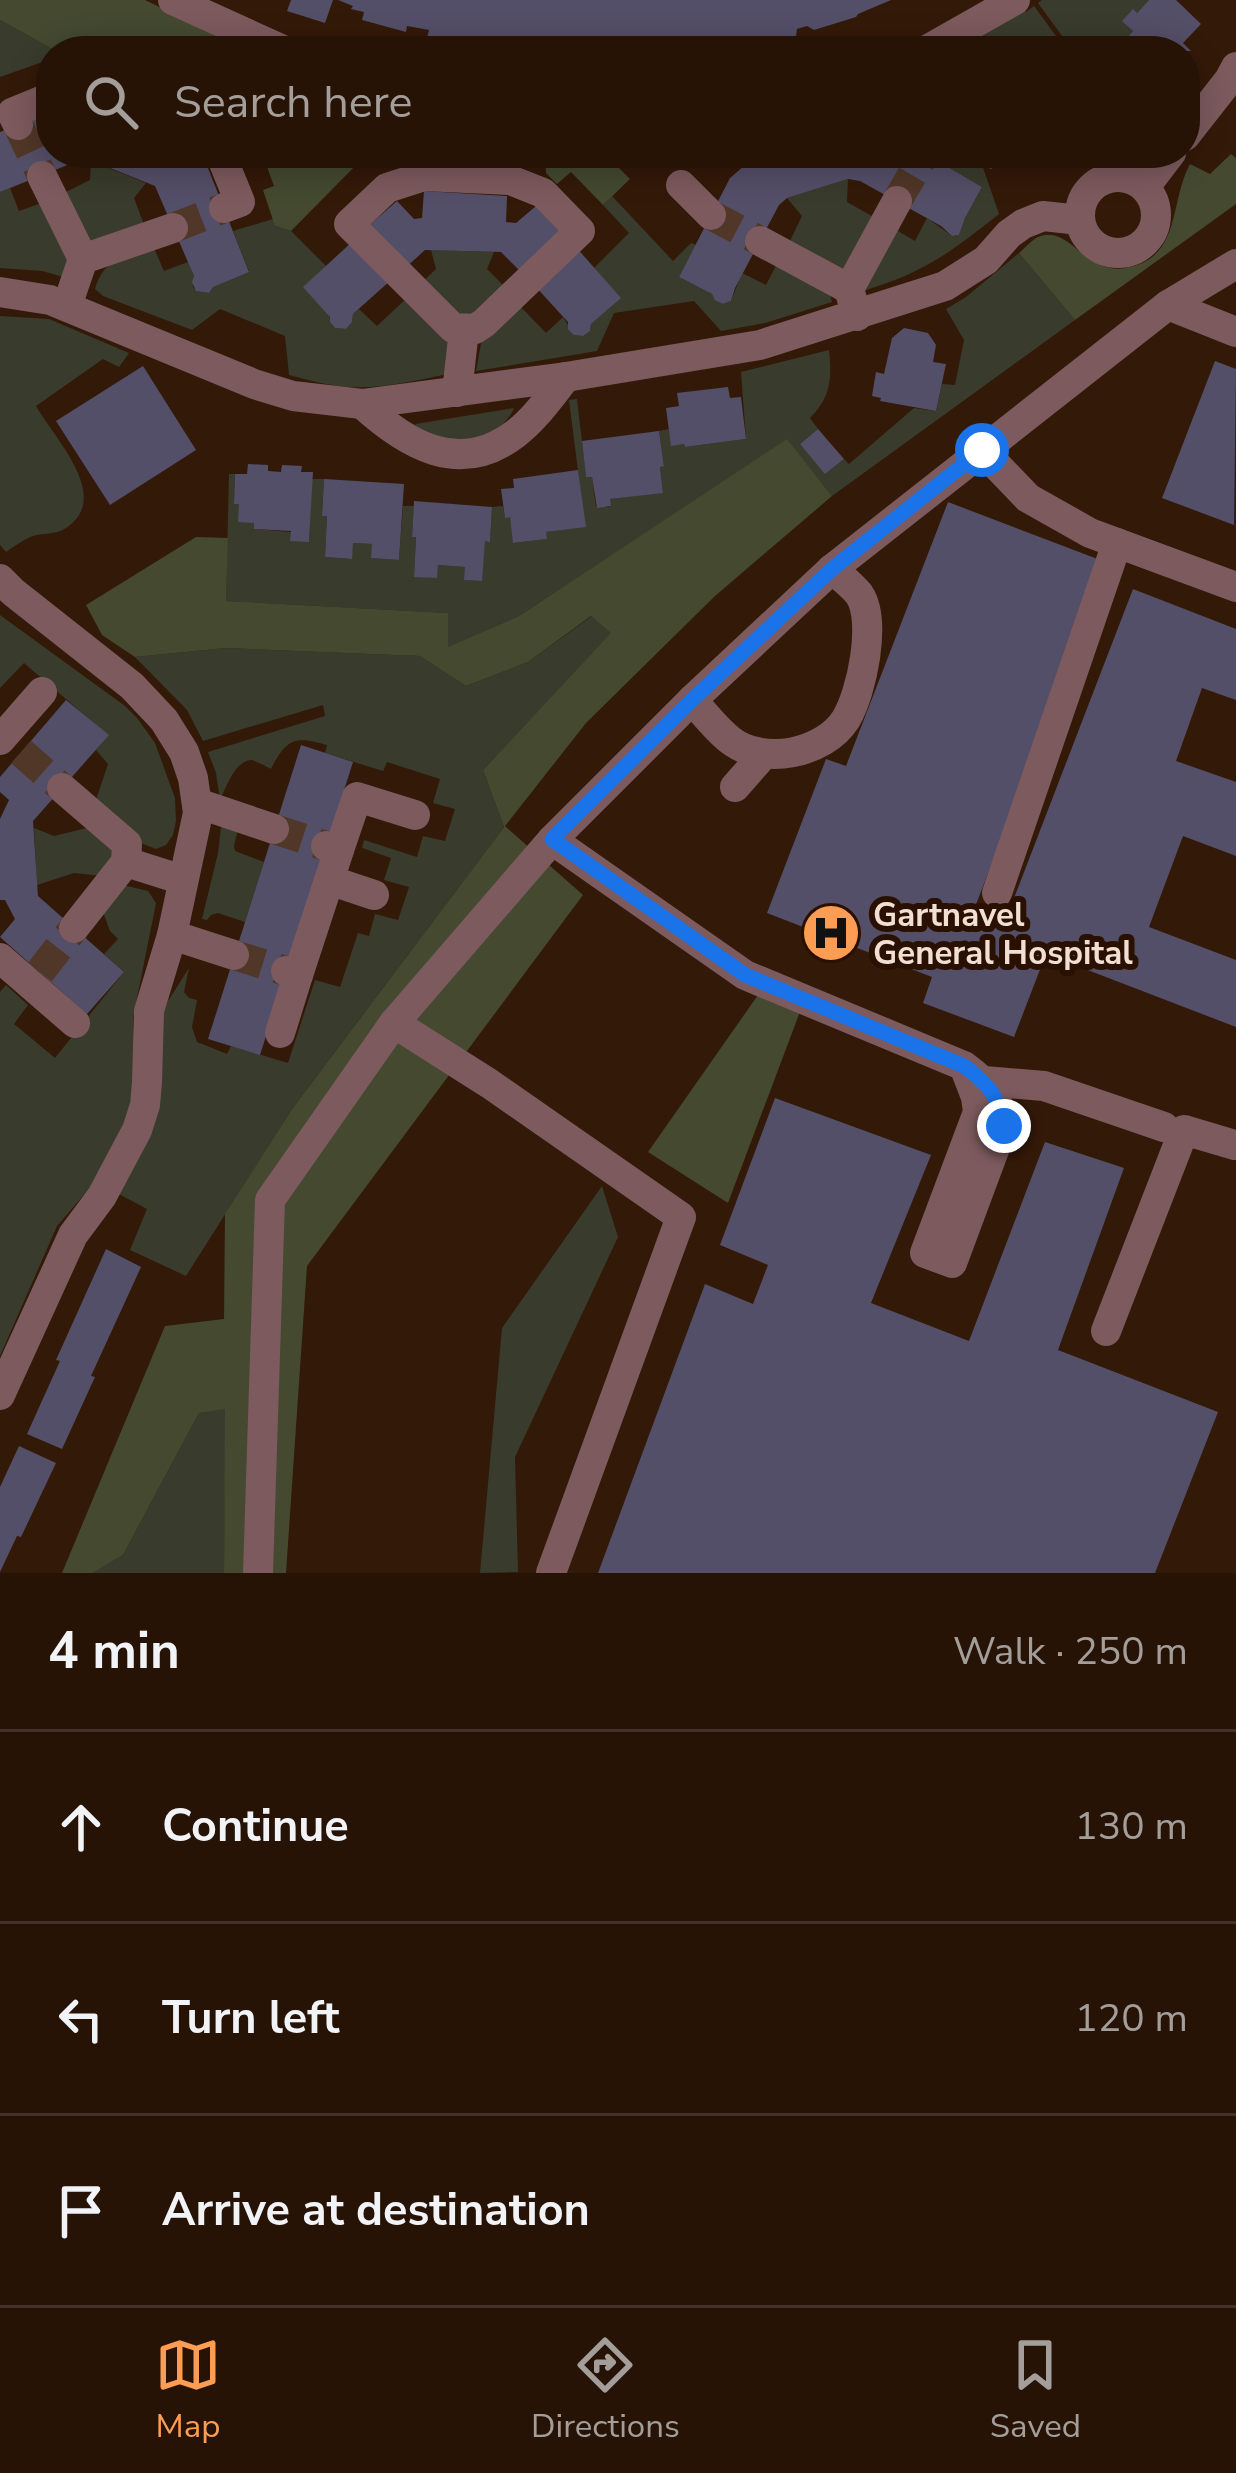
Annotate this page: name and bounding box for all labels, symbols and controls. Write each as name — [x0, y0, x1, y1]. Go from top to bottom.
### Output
search box — [36, 36, 1200, 168]
icon: search — [78, 69, 144, 135]
text: Search here — [174, 72, 413, 133]
route start — [955, 423, 1009, 477]
place label: Gartnavel General Hospital — [873, 893, 1133, 976]
hospital icon: Gartnavel General Hospital — [800, 902, 862, 964]
route end — [977, 1099, 1031, 1153]
text: 4 min — [48, 1616, 180, 1686]
text: Walk · 250 m — [953, 1625, 1188, 1678]
icon: ahead — [48, 1794, 114, 1860]
text: Continue — [162, 1796, 349, 1857]
text: 130 m — [1074, 1800, 1188, 1853]
icon: left — [48, 1986, 114, 2052]
text: Turn left — [162, 1988, 340, 2049]
text: 120 m — [1074, 1992, 1188, 2045]
icon: arrive — [48, 2178, 114, 2244]
text: Arrive at destination — [162, 2180, 590, 2241]
tab: Map — [155, 2332, 221, 2449]
tab: Directions — [531, 2332, 680, 2449]
tab: Saved — [990, 2332, 1081, 2449]

